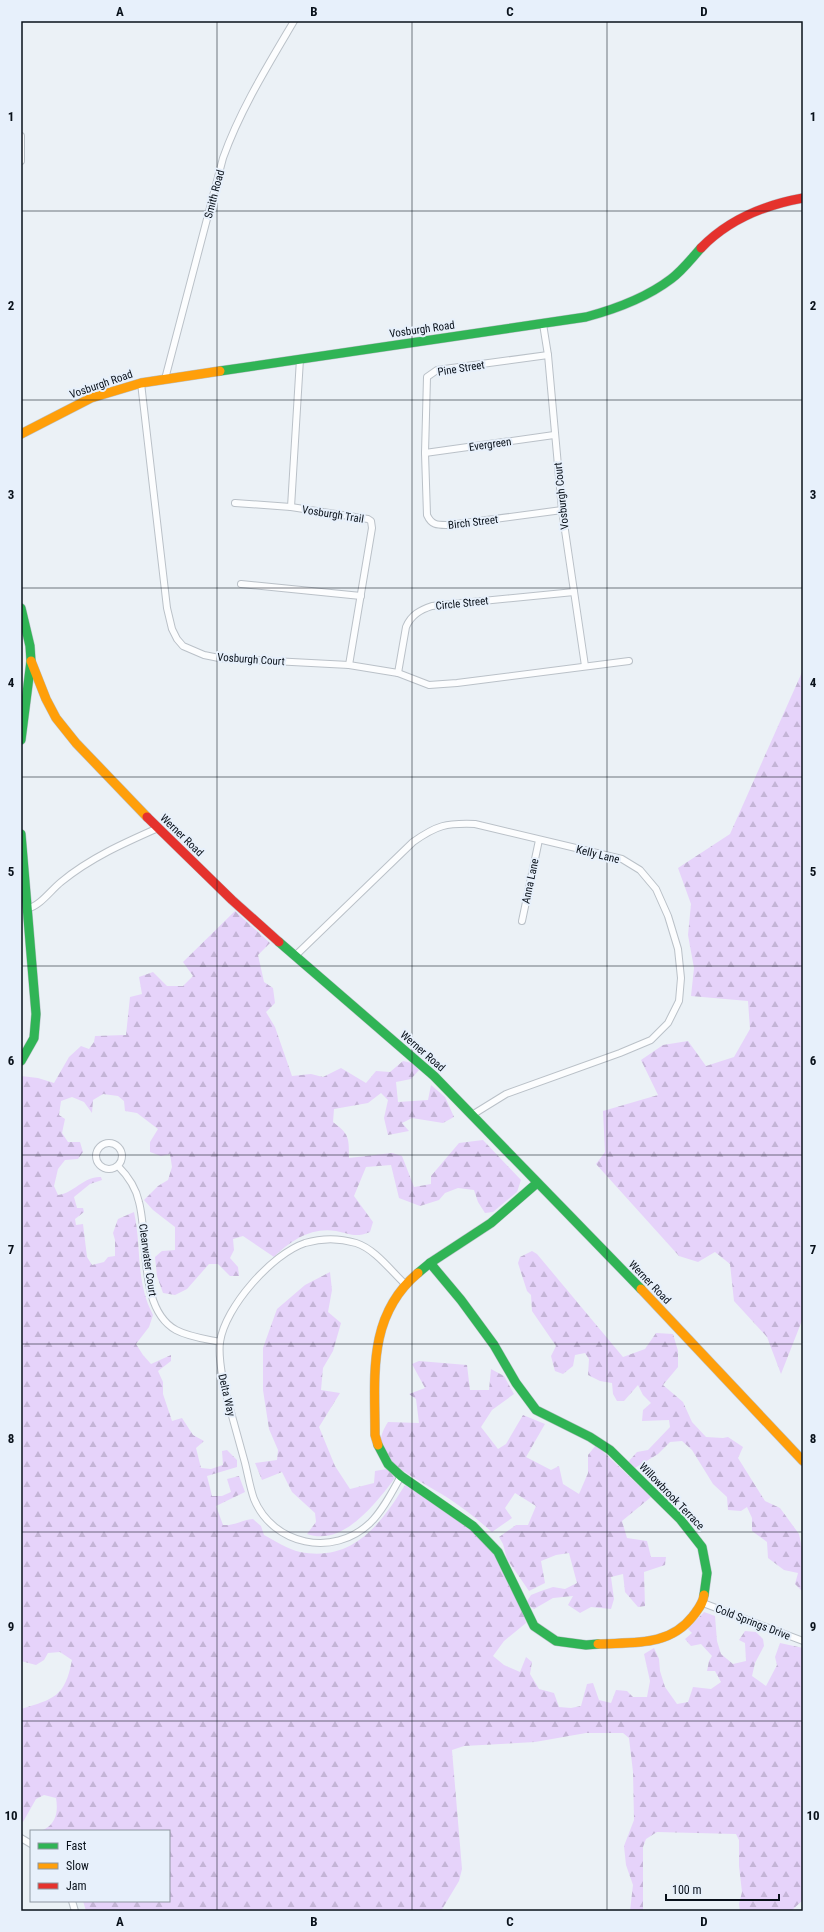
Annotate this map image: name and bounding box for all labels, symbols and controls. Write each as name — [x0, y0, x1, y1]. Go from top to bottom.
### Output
text: A — [116, 4, 124, 19]
text: B — [310, 4, 318, 19]
text: C — [506, 4, 514, 19]
text: D — [700, 4, 708, 19]
text: 1 — [8, 109, 14, 124]
text: 1 — [810, 109, 816, 124]
street label: Smith Road — [202, 168, 227, 220]
text: 2 — [8, 298, 15, 313]
text: 2 — [810, 298, 817, 313]
street label: Vosburgh Road — [389, 318, 456, 341]
street label: Pine Street — [437, 358, 486, 379]
street label: Vosburgh Road — [68, 368, 134, 401]
street label: Evergreen — [468, 435, 512, 454]
street label: Vosburgh Court — [551, 462, 571, 530]
text: 3 — [8, 487, 14, 502]
text: 3 — [810, 487, 816, 502]
street label: Vosburgh Trail — [301, 503, 365, 526]
street label: Birch Street — [447, 513, 499, 532]
street label: Circle Street — [435, 594, 489, 613]
street label: Vosburgh Court — [217, 651, 285, 668]
text: 4 — [8, 675, 15, 690]
text: 4 — [810, 675, 817, 690]
street label: Werner Road — [157, 812, 206, 859]
street label: Kelly Lane — [575, 843, 621, 866]
street label: Anna Lane — [519, 857, 542, 905]
text: 5 — [8, 864, 15, 879]
text: 5 — [810, 864, 817, 879]
street label: Werner Road — [398, 1028, 448, 1074]
text: 6 — [8, 1053, 15, 1068]
text: 6 — [810, 1053, 817, 1068]
street label: Clearwater Court — [136, 1223, 159, 1297]
text: 7 — [8, 1242, 15, 1257]
text: 7 — [810, 1242, 817, 1257]
street label: Werner Road — [626, 1258, 673, 1307]
street label: Delta Way — [215, 1373, 238, 1418]
text: 8 — [8, 1431, 14, 1446]
text: 8 — [810, 1431, 816, 1446]
street label: Willowbrook Terrace — [636, 1460, 707, 1532]
street label: Cold Springs Drive — [713, 1602, 792, 1643]
text: 9 — [8, 1619, 14, 1634]
text: 9 — [810, 1619, 816, 1634]
text: 10 — [4, 1808, 18, 1823]
text: 10 — [806, 1808, 820, 1823]
legend — [30, 1830, 170, 1902]
text: Fast — [66, 1839, 87, 1853]
text: Slow — [66, 1859, 89, 1873]
scale bar — [666, 1876, 779, 1902]
text: Jam — [66, 1879, 87, 1893]
text: 100 m — [672, 1883, 702, 1897]
text: A — [116, 1914, 124, 1929]
text: B — [310, 1914, 318, 1929]
text: C — [506, 1914, 514, 1929]
text: D — [700, 1914, 708, 1929]

